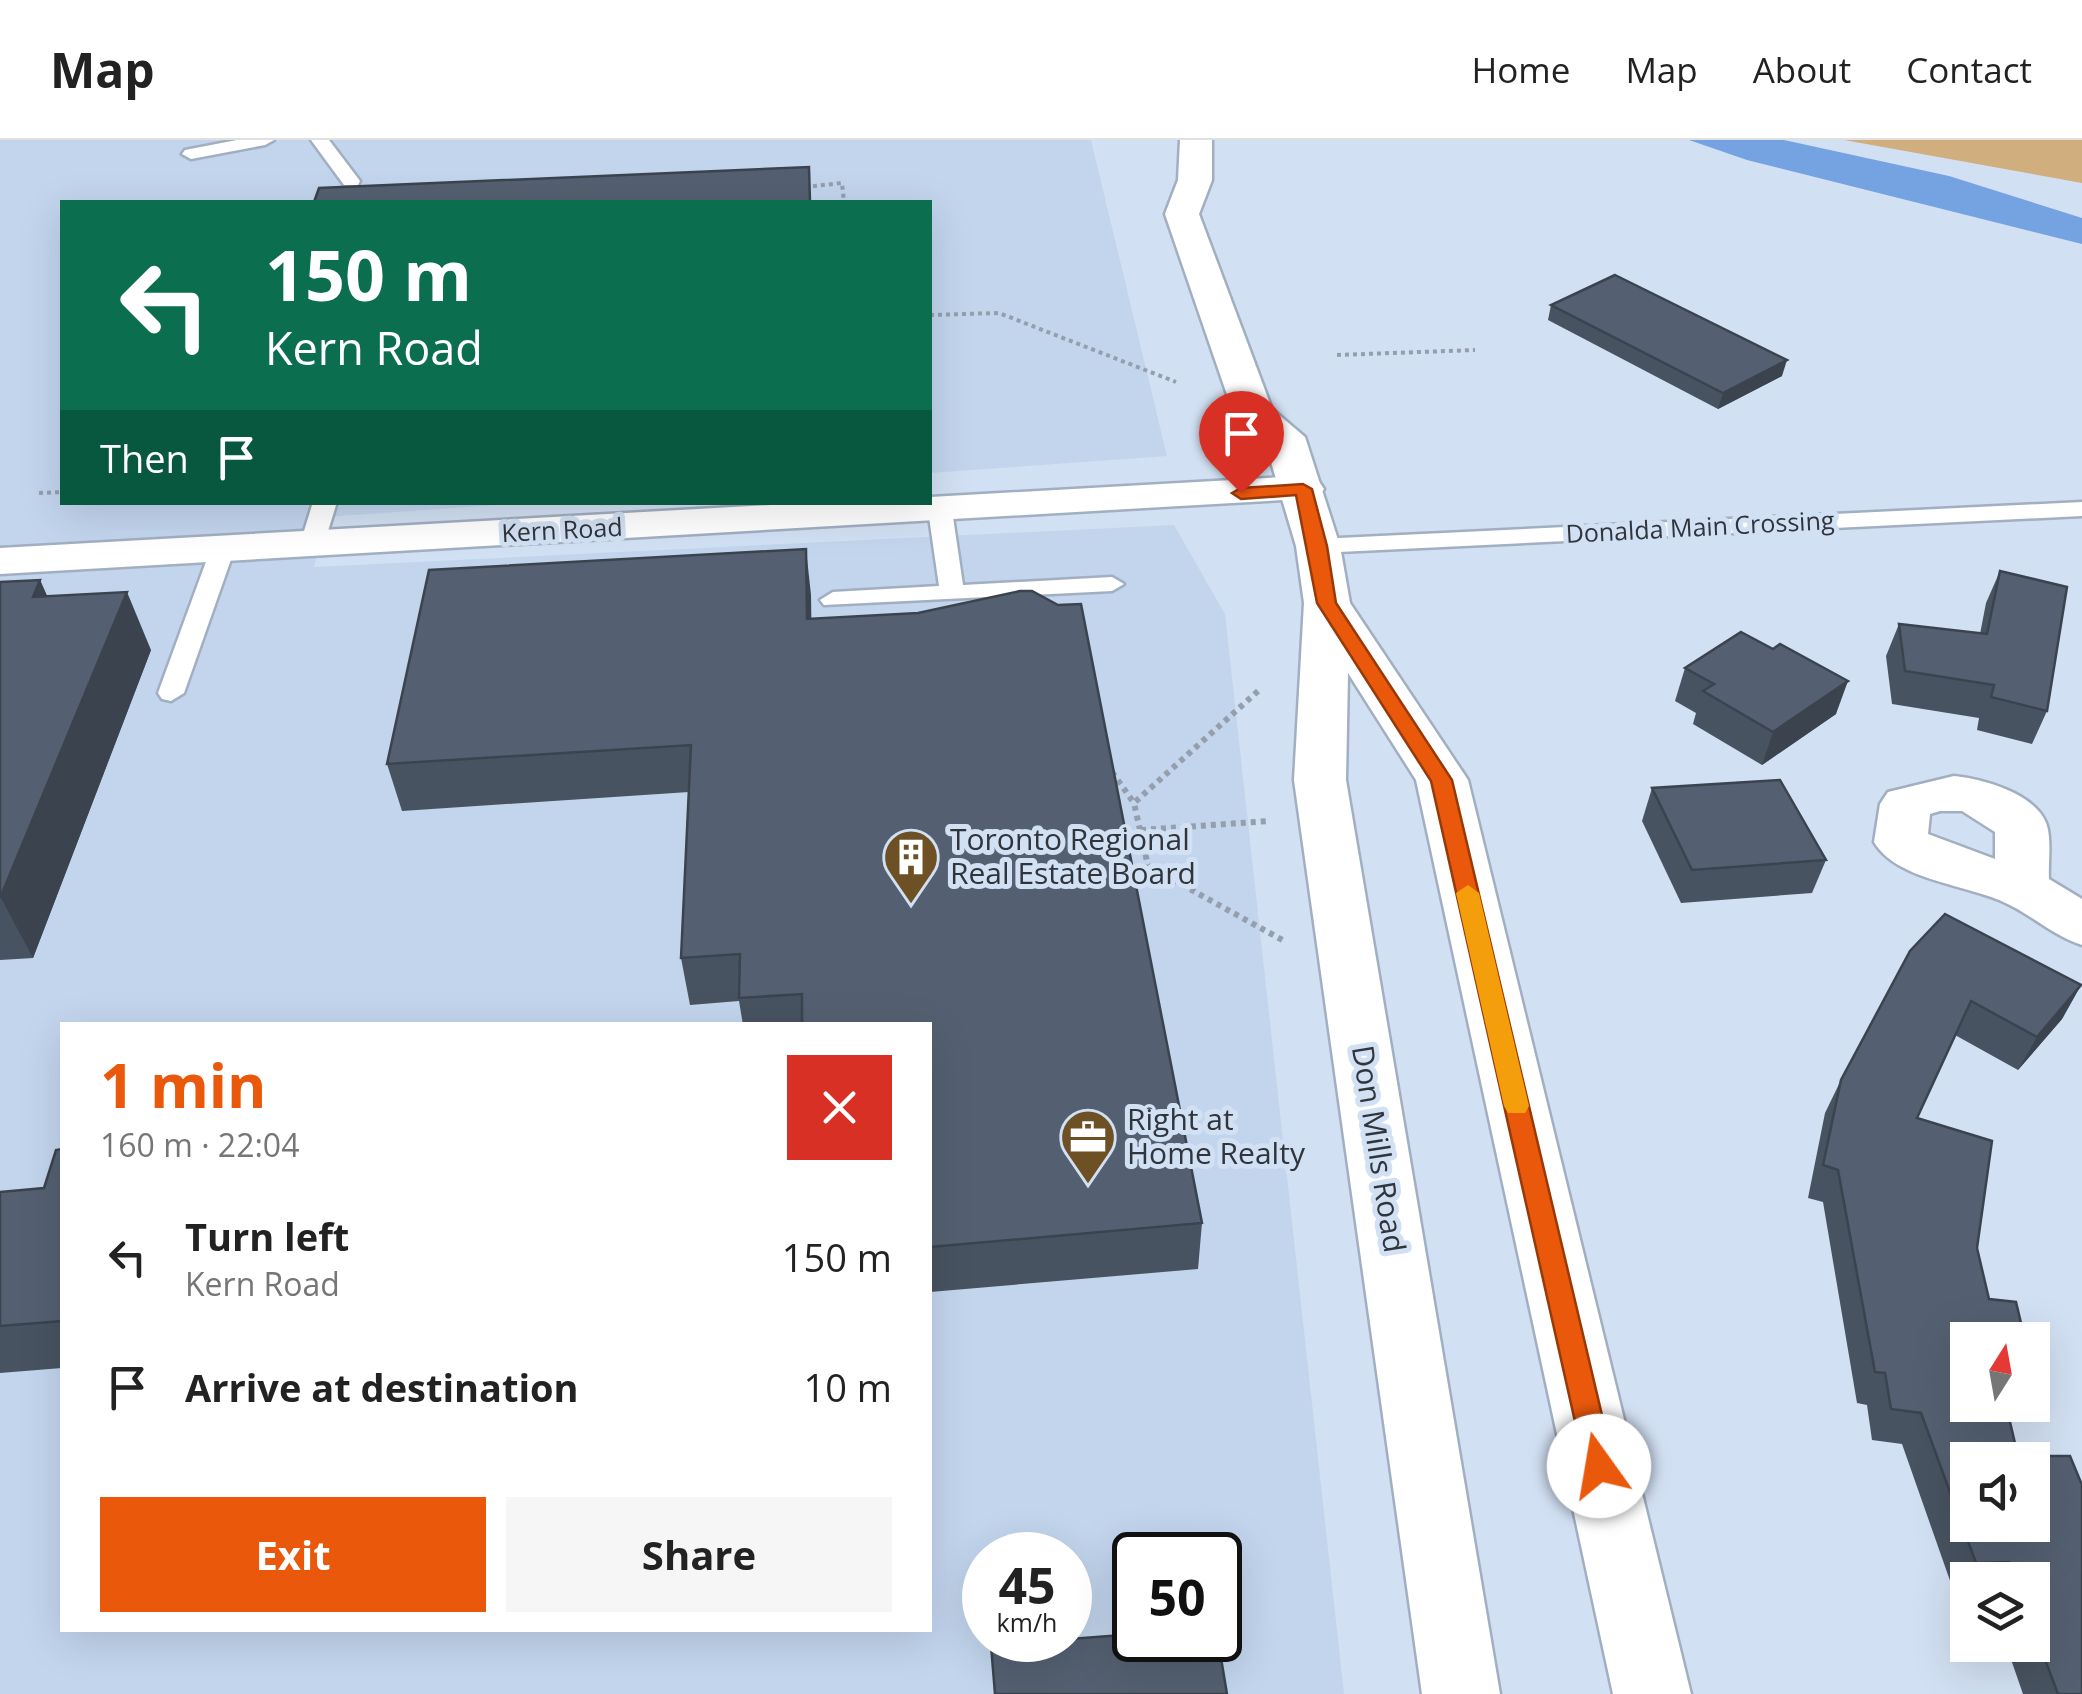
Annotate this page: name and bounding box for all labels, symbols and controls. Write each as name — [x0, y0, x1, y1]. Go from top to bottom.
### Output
text: Map — [50, 37, 155, 102]
text: Home — [1471, 46, 1570, 93]
text: Map — [1625, 46, 1698, 93]
text: About — [1753, 46, 1851, 93]
text: Contact — [1906, 46, 2032, 93]
text: 150 m — [265, 226, 472, 322]
icon: left — [100, 240, 230, 370]
text: Kern Road — [265, 317, 483, 378]
pin — [1199, 391, 1284, 494]
icon: arrive — [1214, 406, 1269, 461]
icon: arrive — [209, 430, 264, 485]
text: Then — [100, 432, 189, 484]
street label: Donalda Main Crossing — [1565, 502, 1836, 550]
street label: Kern Road — [501, 509, 623, 549]
place label: Toronto Regional Real Estate Board — [950, 818, 1196, 893]
building icon: Toronto Regional Real Estate Board — [881, 827, 941, 906]
street label: Don Mills Road — [1343, 1042, 1416, 1255]
text: 1 min — [100, 1044, 267, 1126]
button: close — [787, 1055, 892, 1160]
place label: Right at Home Realty — [1127, 1098, 1306, 1173]
office icon: Right at Home Realty — [1058, 1107, 1118, 1186]
text: 160 m · 22:04 — [100, 1123, 299, 1166]
text: Turn left — [185, 1210, 349, 1262]
icon: left — [100, 1230, 155, 1285]
text: 150 m — [782, 1231, 892, 1283]
text: Kern Road — [185, 1262, 340, 1305]
north arrow — [1950, 1322, 2050, 1422]
map controls — [1950, 1322, 2050, 1662]
icon: arrive — [100, 1360, 155, 1415]
text: Arrive at destination — [185, 1361, 579, 1413]
text: 10 m — [803, 1361, 892, 1413]
position arrow — [1547, 1414, 1651, 1518]
button: sound — [1950, 1442, 2050, 1542]
button: Exit — [100, 1497, 486, 1612]
button: Share — [506, 1497, 892, 1612]
speed limit sign: 50 — [1112, 1532, 1242, 1662]
text: 45 — [998, 1551, 1056, 1619]
button: layers — [1950, 1562, 2050, 1662]
text: km/h — [997, 1605, 1057, 1639]

